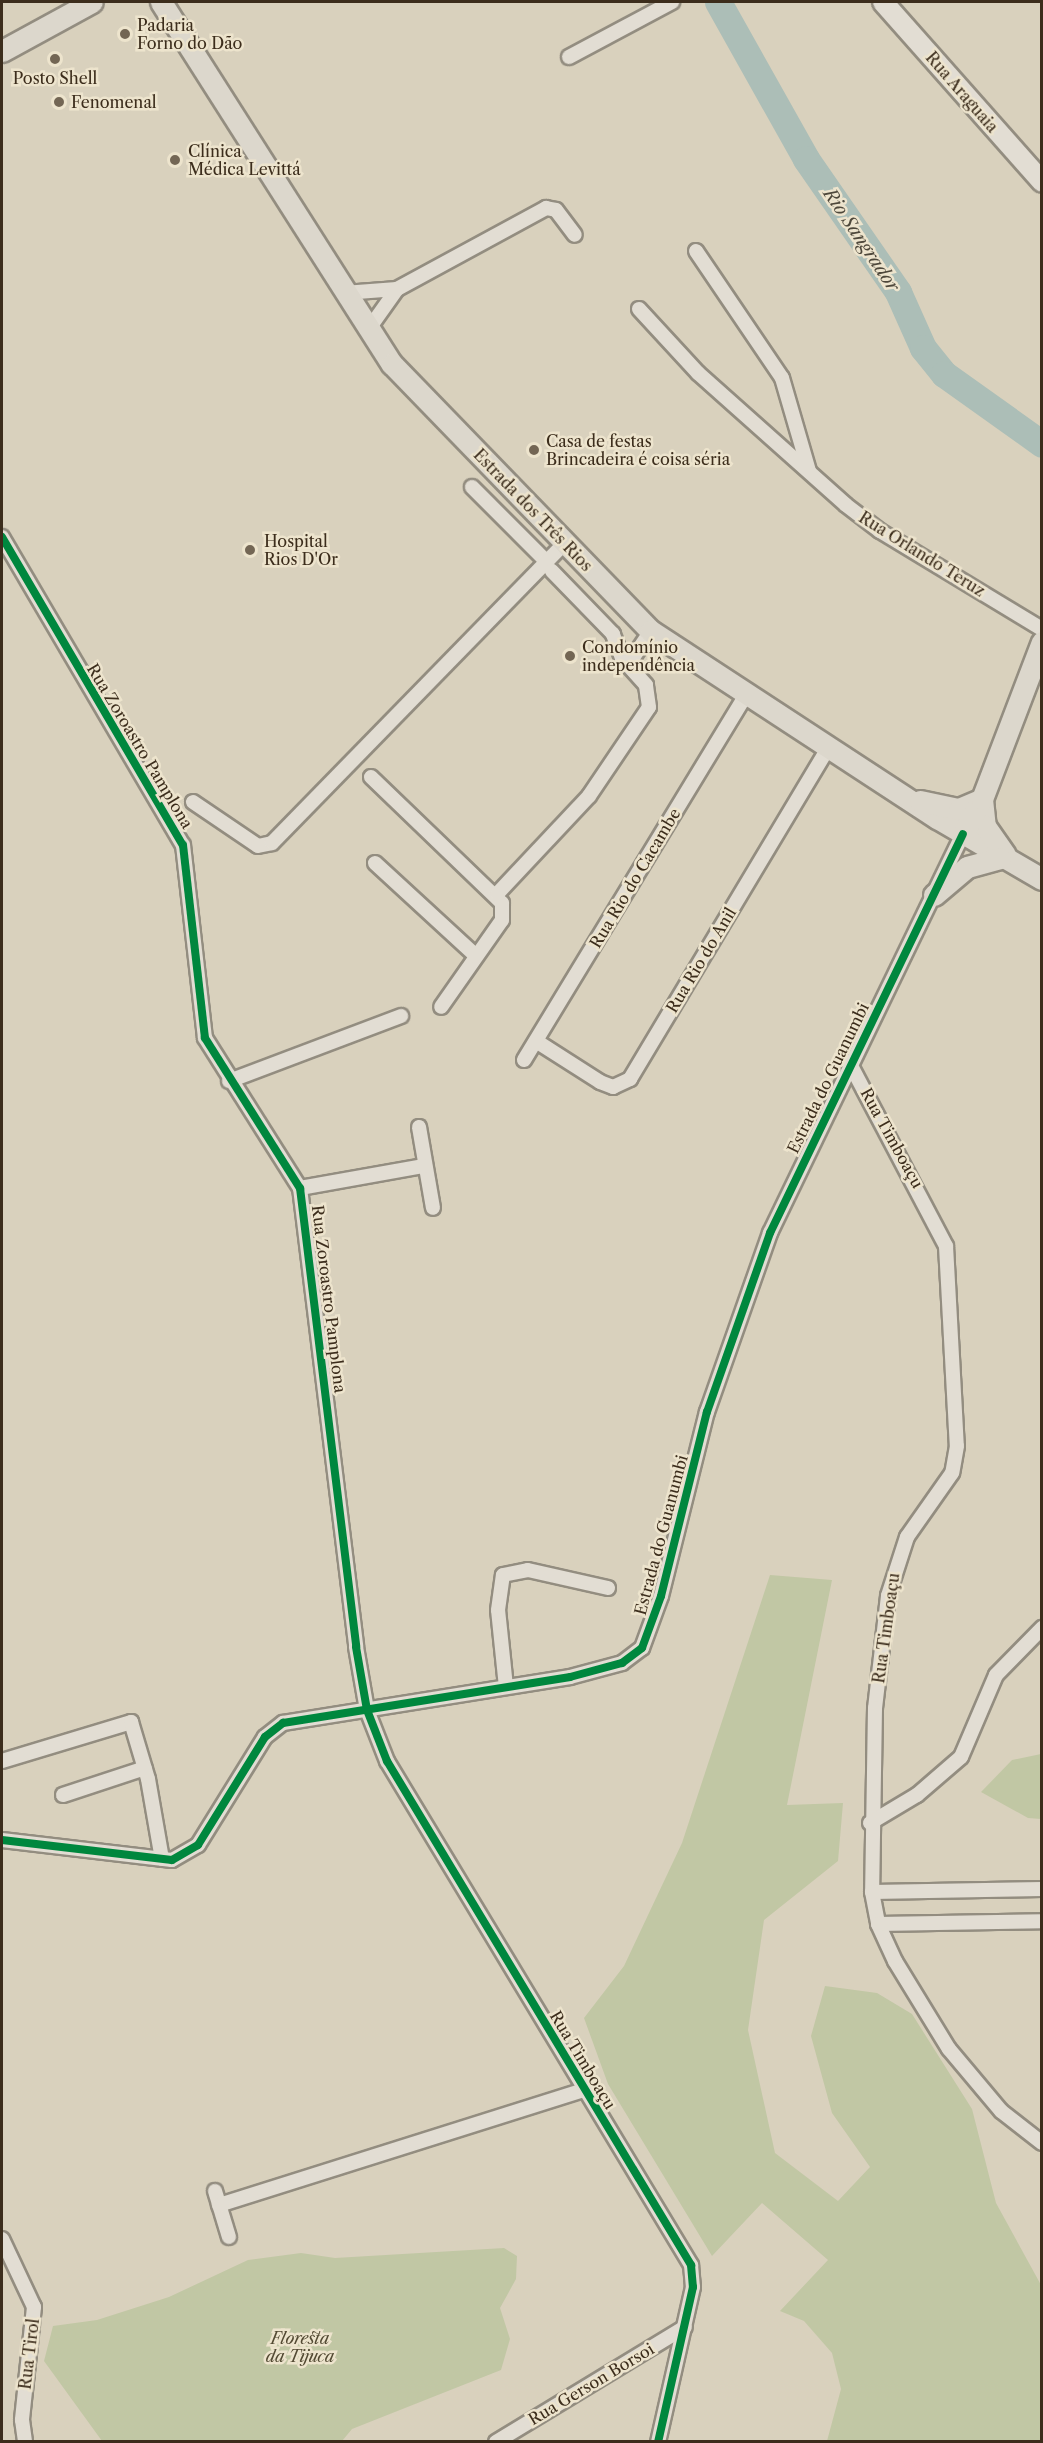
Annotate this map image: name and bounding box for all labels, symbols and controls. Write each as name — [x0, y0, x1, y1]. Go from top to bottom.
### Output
place label: Padaria Forno do Dão — [137, 15, 242, 53]
marker: Padaria Forno do Dão — [118, 27, 132, 41]
street label: Rua Araguaia — [922, 47, 1002, 137]
marker: Posto Shell — [48, 52, 62, 66]
place label: Posto Shell — [13, 68, 97, 88]
place label: Fenomenal — [71, 92, 157, 112]
marker: Fenomenal — [52, 95, 66, 109]
place label: Clínica Médica Levittá — [188, 141, 301, 179]
marker: Clínica Médica Levittá — [166, 151, 184, 169]
water label: Rio Sangrador — [818, 184, 904, 296]
place label: Casa de festas Brincadeira é coisa séria — [546, 431, 730, 469]
marker: Casa de festas Brincadeira é coisa séria — [527, 443, 541, 457]
street label: Estrada dos Três Rios — [469, 445, 597, 575]
street label: Rua Orlando Teruz — [855, 507, 989, 601]
place label: Hospital Rios D'Or — [264, 531, 338, 569]
marker: Hospital Rios D'Or — [241, 541, 259, 559]
place label: Condomínio independência — [582, 637, 695, 675]
marker: Condomínio independência — [563, 649, 577, 663]
street label: Rua Zoroastro Pamplona — [83, 660, 197, 832]
street label: Rua Rio do Cacambe — [586, 805, 684, 951]
street label: Rua Rio do Anil — [662, 904, 740, 1016]
street label: Estrada do Guanumbi — [783, 999, 873, 1157]
street label: Rua Timboaçu — [856, 1084, 928, 1192]
street label: Rua Zoroastro Pamplona — [308, 1204, 350, 1394]
street label: Estrada do Guanumbi — [630, 1453, 692, 1617]
street label: Rua Timboaçu — [869, 1571, 903, 1685]
street label: Rua Timboaçu — [546, 2007, 620, 2113]
street label: Rua Tirol — [15, 2317, 43, 2391]
park label: Floresta da Tijuca — [266, 2328, 334, 2366]
street label: Rua Gerson Borsoi — [525, 2339, 657, 2429]

